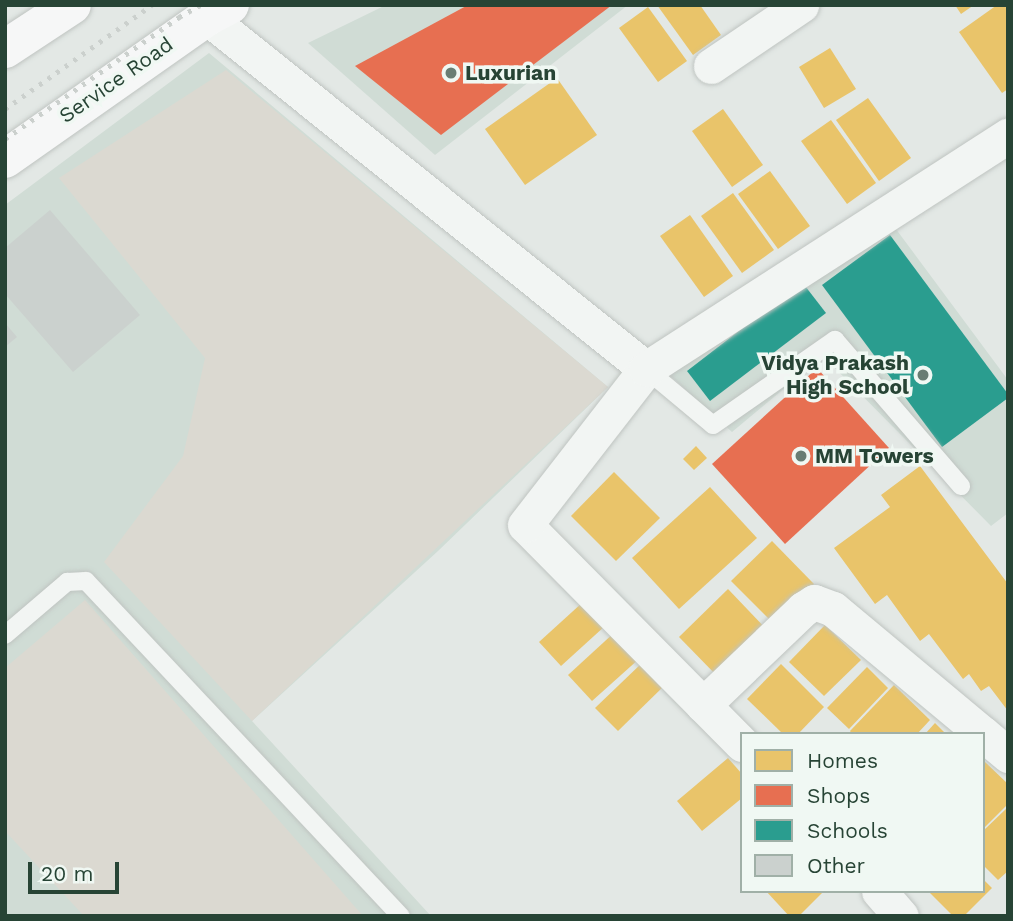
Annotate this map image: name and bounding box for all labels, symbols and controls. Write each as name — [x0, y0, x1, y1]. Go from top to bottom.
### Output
street label: Service Road — [54, 32, 178, 128]
place label: Luxurian — [465, 60, 556, 86]
marker: Luxurian — [443, 65, 459, 81]
place label: Vidya Prakash High School — [761, 350, 909, 400]
marker: Vidya Prakash High School — [915, 367, 931, 383]
place label: MM Towers — [815, 443, 934, 469]
marker: MM Towers — [793, 448, 809, 464]
legend — [740, 732, 985, 893]
text: Homes — [807, 748, 878, 773]
text: Shops — [807, 783, 870, 808]
text: Schools — [807, 818, 888, 843]
scale bar — [32, 848, 122, 892]
text: Other — [807, 853, 865, 878]
text: 20 m — [41, 861, 93, 886]

